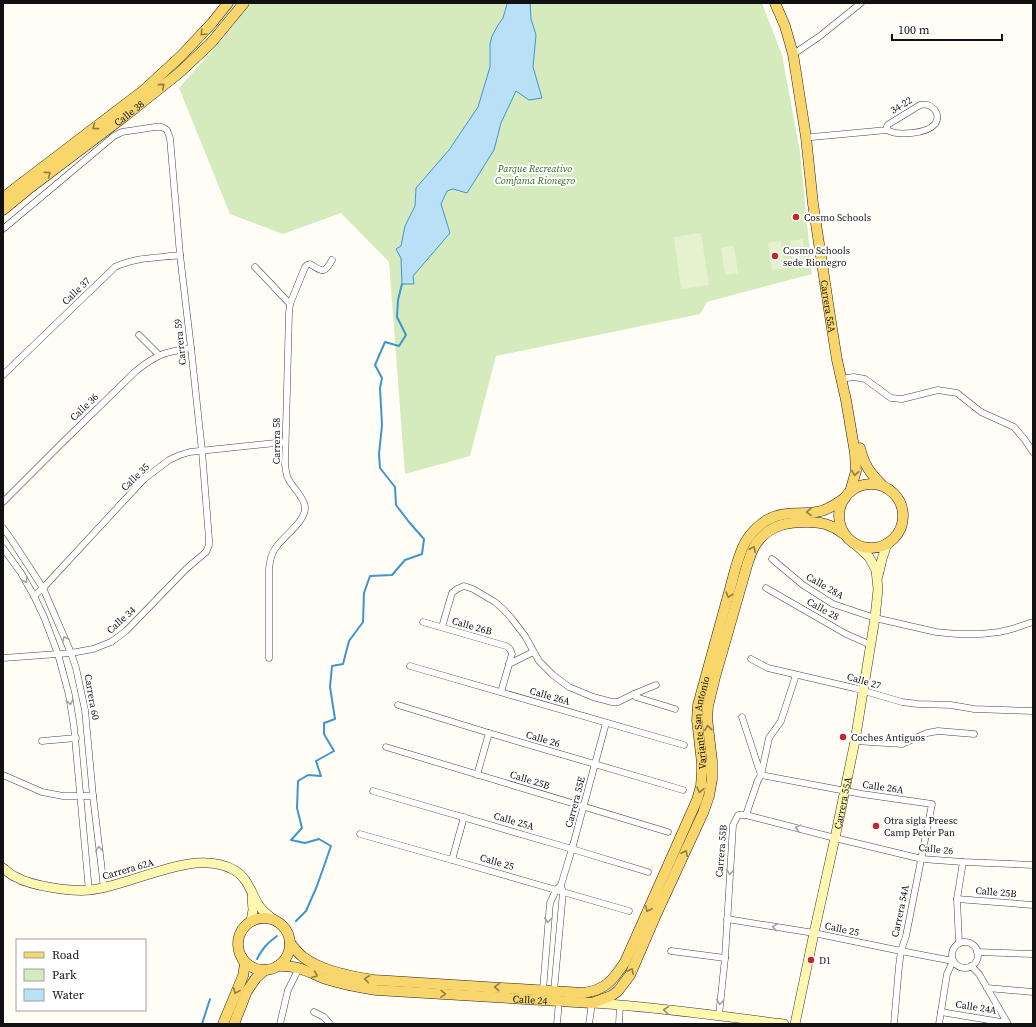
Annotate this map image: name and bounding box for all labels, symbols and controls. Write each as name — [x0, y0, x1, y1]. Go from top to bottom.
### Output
scale bar — [892, 16, 1002, 42]
text: 100 m — [898, 22, 930, 38]
one-way arrow — [200, 28, 208, 36]
one-way arrow — [158, 84, 165, 91]
street label: 34-22 — [888, 93, 914, 117]
street label: Calle 38 — [111, 97, 147, 129]
one-way arrow — [92, 122, 99, 129]
park label: Parque Recreativo Comfama Rionegro — [495, 162, 575, 187]
one-way arrow — [43, 172, 50, 179]
place label: Cosmo Schools — [804, 211, 871, 224]
marker: Cosmo Schools — [791, 212, 801, 222]
place label: Cosmo Schools sede Rionegro — [783, 244, 850, 269]
marker: Cosmo Schools sede Rionegro — [770, 251, 780, 261]
street label: Calle 37 — [59, 274, 93, 308]
street label: Carrera 55A — [818, 279, 839, 334]
street label: Carrera 59 — [171, 318, 189, 366]
street label: Calle 36 — [67, 390, 101, 424]
street label: Carrera 58 — [270, 418, 283, 464]
street label: Calle 35 — [118, 460, 152, 494]
one-way arrow — [851, 470, 860, 476]
one-way arrow — [806, 508, 812, 517]
one-way arrow — [749, 546, 756, 553]
street label: Calle 28A — [804, 570, 846, 602]
one-way arrow — [20, 576, 28, 583]
one-way arrow — [725, 591, 733, 598]
street label: Calle 28 — [805, 595, 841, 623]
street label: Calle 34 — [104, 604, 138, 636]
street label: Calle 26B — [450, 614, 494, 638]
one-way arrow — [62, 636, 70, 643]
street label: Calle 27 — [845, 670, 883, 692]
street label: Carrera 60 — [82, 673, 102, 721]
street label: Variante San Antonio — [690, 674, 712, 769]
street label: Calle 26A — [528, 684, 572, 708]
one-way arrow — [65, 699, 74, 705]
one-way arrow — [704, 725, 713, 731]
street label: Calle 26 — [524, 728, 562, 750]
place label: Coches Antiguos — [851, 731, 925, 744]
marker: Coches Antiguos — [838, 732, 848, 742]
street label: Calle 25B — [508, 768, 552, 792]
street label: Carrera 55E — [562, 775, 588, 829]
street label: Carrera 55A — [830, 775, 854, 830]
street label: Calle 26A — [862, 778, 905, 796]
one-way arrow — [696, 787, 704, 793]
street label: Calle 25A — [492, 809, 536, 833]
place label: Otra sigla Preesc Camp Peter Pan — [884, 814, 958, 839]
marker: Otra sigla Preesc Camp Peter Pan — [871, 821, 881, 831]
street label: Carrera 55B — [712, 824, 730, 878]
one-way arrow — [794, 825, 801, 833]
street label: Calle 26 — [918, 841, 954, 857]
one-way arrow — [95, 846, 104, 852]
one-way arrow — [680, 849, 688, 857]
street label: Calle 25 — [478, 851, 516, 873]
street label: Carrera 62A — [101, 855, 156, 883]
one-way arrow — [726, 869, 734, 875]
street label: Carrera 54A — [888, 883, 912, 938]
street label: Calle 25B — [975, 884, 1017, 900]
one-way arrow — [645, 905, 653, 912]
one-way arrow — [543, 917, 552, 923]
street label: Calle 25 — [824, 919, 860, 939]
one-way arrow — [772, 923, 778, 932]
legend — [16, 939, 146, 1011]
text: Road — [52, 947, 79, 963]
place label: D1 — [819, 954, 831, 967]
marker: D1 — [806, 955, 816, 965]
text: Park — [52, 967, 77, 983]
one-way arrow — [626, 968, 634, 975]
one-way arrow — [312, 970, 319, 978]
one-way arrow — [364, 975, 370, 984]
one-way arrow — [494, 983, 500, 992]
text: Water — [52, 987, 84, 1003]
one-way arrow — [233, 988, 241, 995]
one-way arrow — [440, 989, 446, 998]
street label: Calle 24 — [512, 992, 548, 1007]
street label: Calle 24A — [955, 997, 998, 1017]
one-way arrow — [716, 999, 725, 1005]
one-way arrow — [663, 1005, 669, 1014]

